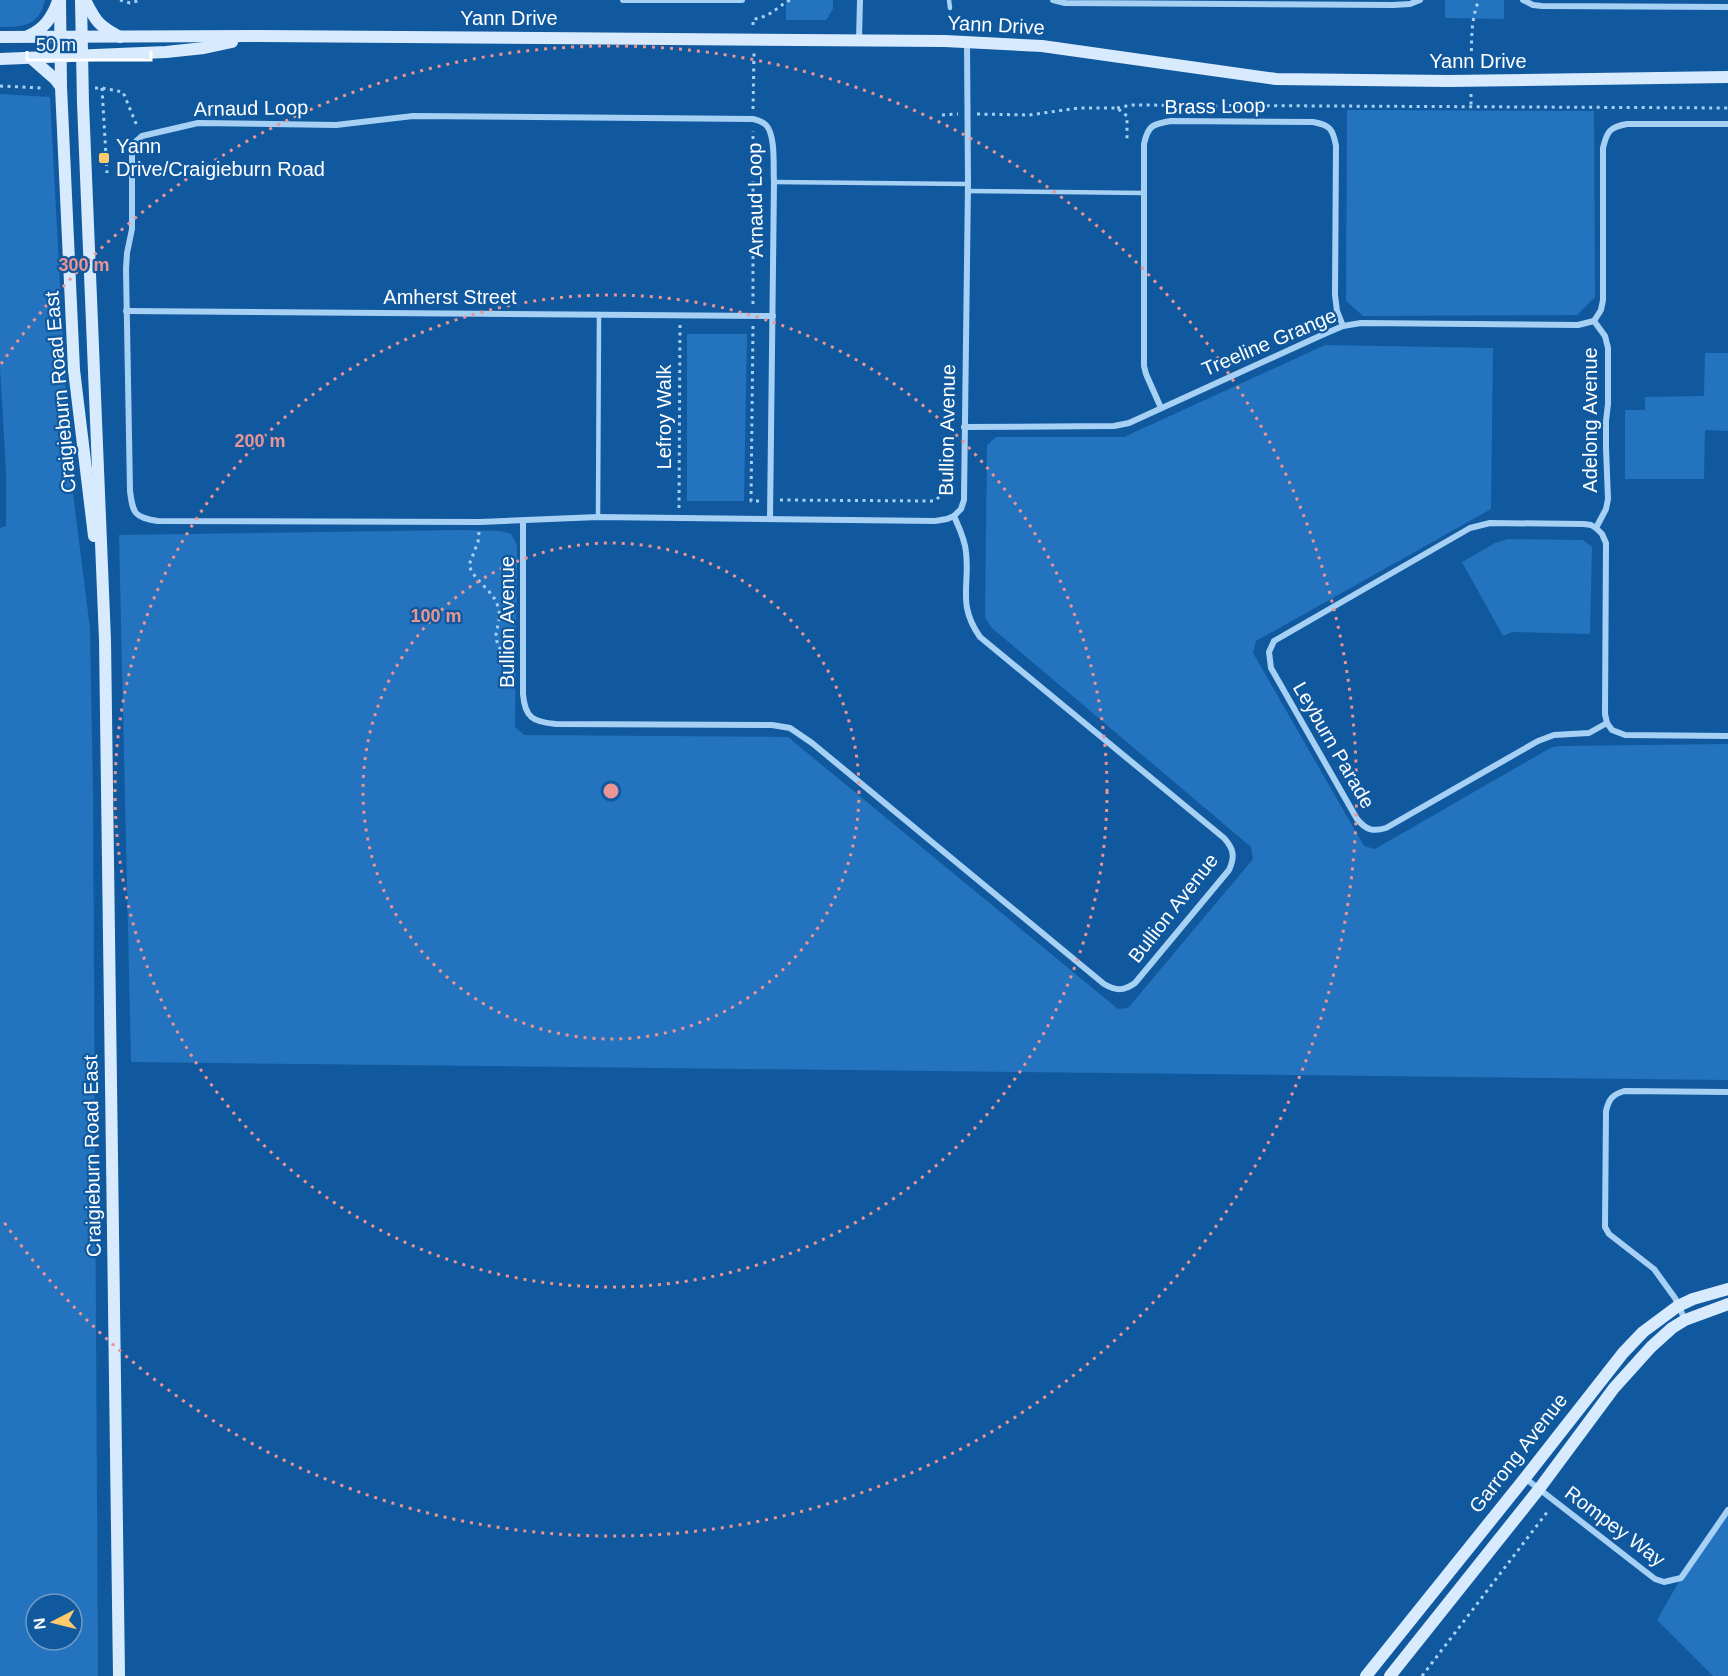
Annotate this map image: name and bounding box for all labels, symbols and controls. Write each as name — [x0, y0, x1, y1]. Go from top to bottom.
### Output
street label: Yann Drive — [460, 7, 558, 29]
street label: Yann Drive — [947, 11, 1045, 39]
scale bar — [27, 24, 152, 62]
text: 50 m — [36, 35, 76, 55]
street label: Yann Drive — [1429, 50, 1527, 72]
street label: Brass Loop — [1164, 94, 1266, 118]
street label: Arnaud Loop — [194, 96, 308, 120]
place label: Yann Drive/Craigieburn Road — [116, 135, 325, 180]
street label: Arnaud Loop — [743, 143, 767, 257]
marker: Yann Drive/Craigieburn Road — [97, 151, 111, 165]
text: 300 m — [58, 255, 110, 275]
street label: Amherst Street — [383, 286, 517, 308]
street label: Craigieburn Road East — [40, 290, 80, 494]
street label: Treeline Grange — [1199, 304, 1339, 380]
street label: Adelong Avenue — [1579, 347, 1601, 493]
street label: Lefroy Walk — [653, 364, 675, 469]
street label: Bullion Avenue — [935, 364, 959, 496]
text: 200 m — [234, 431, 286, 451]
street label: Bullion Avenue — [496, 556, 518, 688]
text: 100 m — [410, 606, 462, 626]
street label: Leyburn Parade — [1289, 678, 1379, 812]
centre of rings — [601, 781, 621, 801]
street label: Bullion Avenue — [1124, 849, 1222, 967]
street label: Craigieburn Road East — [79, 1054, 105, 1257]
street label: Garrong Avenue — [1465, 1389, 1571, 1517]
street label: Rompey Way — [1561, 1481, 1669, 1571]
north arrow — [24, 1592, 84, 1652]
text: N — [30, 1617, 49, 1631]

